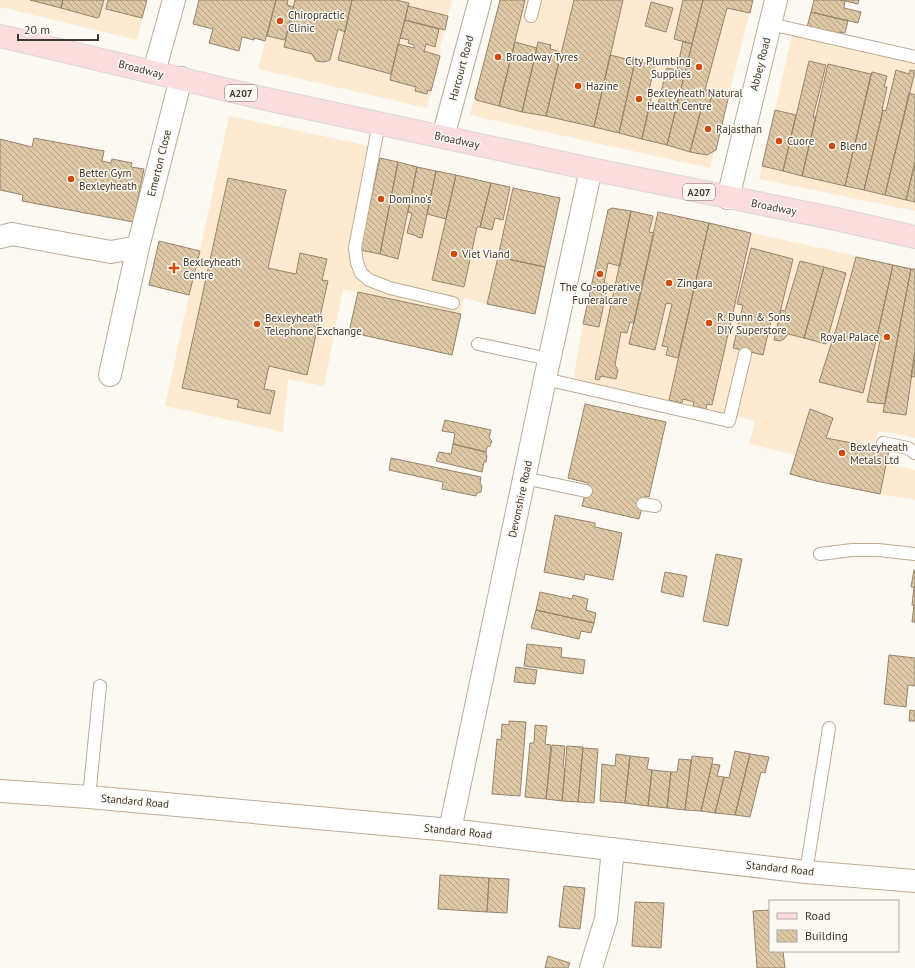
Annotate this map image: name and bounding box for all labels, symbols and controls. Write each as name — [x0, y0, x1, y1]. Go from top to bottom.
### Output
place label: Chiropractic Clinic — [288, 8, 345, 35]
scale bar — [18, 16, 98, 42]
marker: Chiropractic Clinic — [275, 16, 285, 26]
text: 20 m — [24, 22, 50, 37]
street label: Harcourt Road — [446, 34, 476, 102]
street label: Abbey Road — [747, 36, 773, 92]
place label: Broadway Tyres — [506, 50, 578, 64]
marker: Broadway Tyres — [493, 52, 503, 62]
place label: City Plumbing Supplies — [625, 54, 691, 81]
street label: Broadway — [117, 57, 166, 82]
marker: City Plumbing Supplies — [694, 62, 704, 72]
place label: Hazine — [586, 79, 619, 93]
marker: Hazine — [573, 81, 583, 91]
road number: A207 — [225, 85, 257, 101]
place label: Bexleyheath Natural Health Centre — [647, 86, 744, 113]
marker: Bexleyheath Natural Health Centre — [634, 94, 644, 104]
place label: Rajasthan — [716, 122, 762, 136]
marker: Rajasthan — [703, 124, 713, 134]
street label: Emerton Close — [144, 128, 174, 198]
street label: Broadway — [433, 128, 482, 152]
place label: Cuore — [787, 134, 815, 148]
marker: Cuore — [774, 136, 784, 146]
place label: Blend — [840, 139, 867, 153]
marker: Blend — [827, 141, 837, 151]
place label: Better Gym Bexleyheath — [79, 166, 137, 193]
marker: Better Gym Bexleyheath — [66, 174, 76, 184]
road number: A207 — [683, 184, 715, 200]
place label: Domino's — [389, 192, 432, 206]
marker: Domino's — [376, 194, 386, 204]
street label: Broadway — [750, 196, 799, 218]
place label: Viet Viand — [461, 247, 510, 261]
marker: Viet Viand — [449, 249, 459, 259]
place label: Bexleyheath Centre — [183, 255, 241, 282]
marker: Bexleyheath Centre — [168, 262, 180, 274]
marker: The Co-operative Funeralcare — [595, 269, 605, 279]
place label: Zingara — [677, 276, 713, 290]
marker: Zingara — [664, 278, 674, 288]
place label: The Co-operative Funeralcare — [560, 280, 641, 307]
place label: R. Dunn & Sons DIY Superstore — [717, 310, 791, 337]
place label: Bexleyheath Telephone Exchange — [265, 311, 362, 338]
marker: R. Dunn & Sons DIY Superstore — [704, 318, 714, 328]
marker: Bexleyheath Telephone Exchange — [252, 319, 262, 329]
place label: Royal Palace — [820, 330, 879, 344]
marker: Royal Palace — [882, 332, 892, 342]
place label: Bexleyheath Metals Ltd — [850, 440, 908, 467]
marker: Bexleyheath Metals Ltd — [837, 448, 847, 458]
street label: Devonshire Road — [505, 459, 535, 539]
street label: Standard Road — [100, 791, 170, 811]
street label: Standard Road — [423, 820, 493, 842]
street label: Standard Road — [745, 857, 815, 879]
legend — [769, 900, 899, 952]
text: Road — [805, 908, 830, 923]
text: Building — [805, 928, 848, 943]

